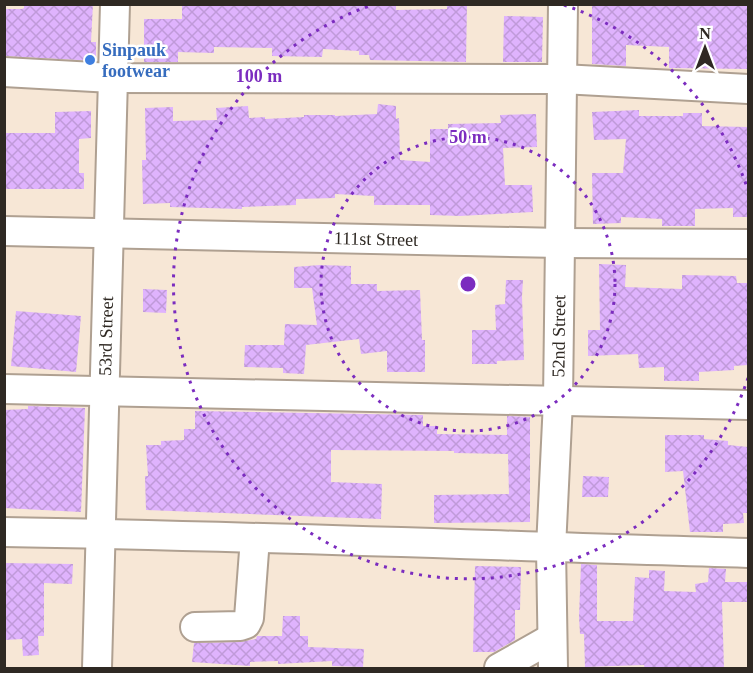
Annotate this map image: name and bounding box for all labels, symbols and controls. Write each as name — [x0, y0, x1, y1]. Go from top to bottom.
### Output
north arrow — [675, 18, 735, 78]
text: N — [699, 25, 711, 42]
place label: Sinpauk footwear — [102, 40, 170, 81]
marker: Sinpauk footwear — [83, 53, 97, 67]
text: 100 m — [236, 66, 282, 86]
text: 50 m — [449, 127, 487, 147]
street label: 111st Street — [334, 228, 418, 250]
centre of rings — [458, 274, 478, 294]
street label: 52nd Street — [548, 295, 569, 378]
street label: 53rd Street — [95, 296, 117, 376]

